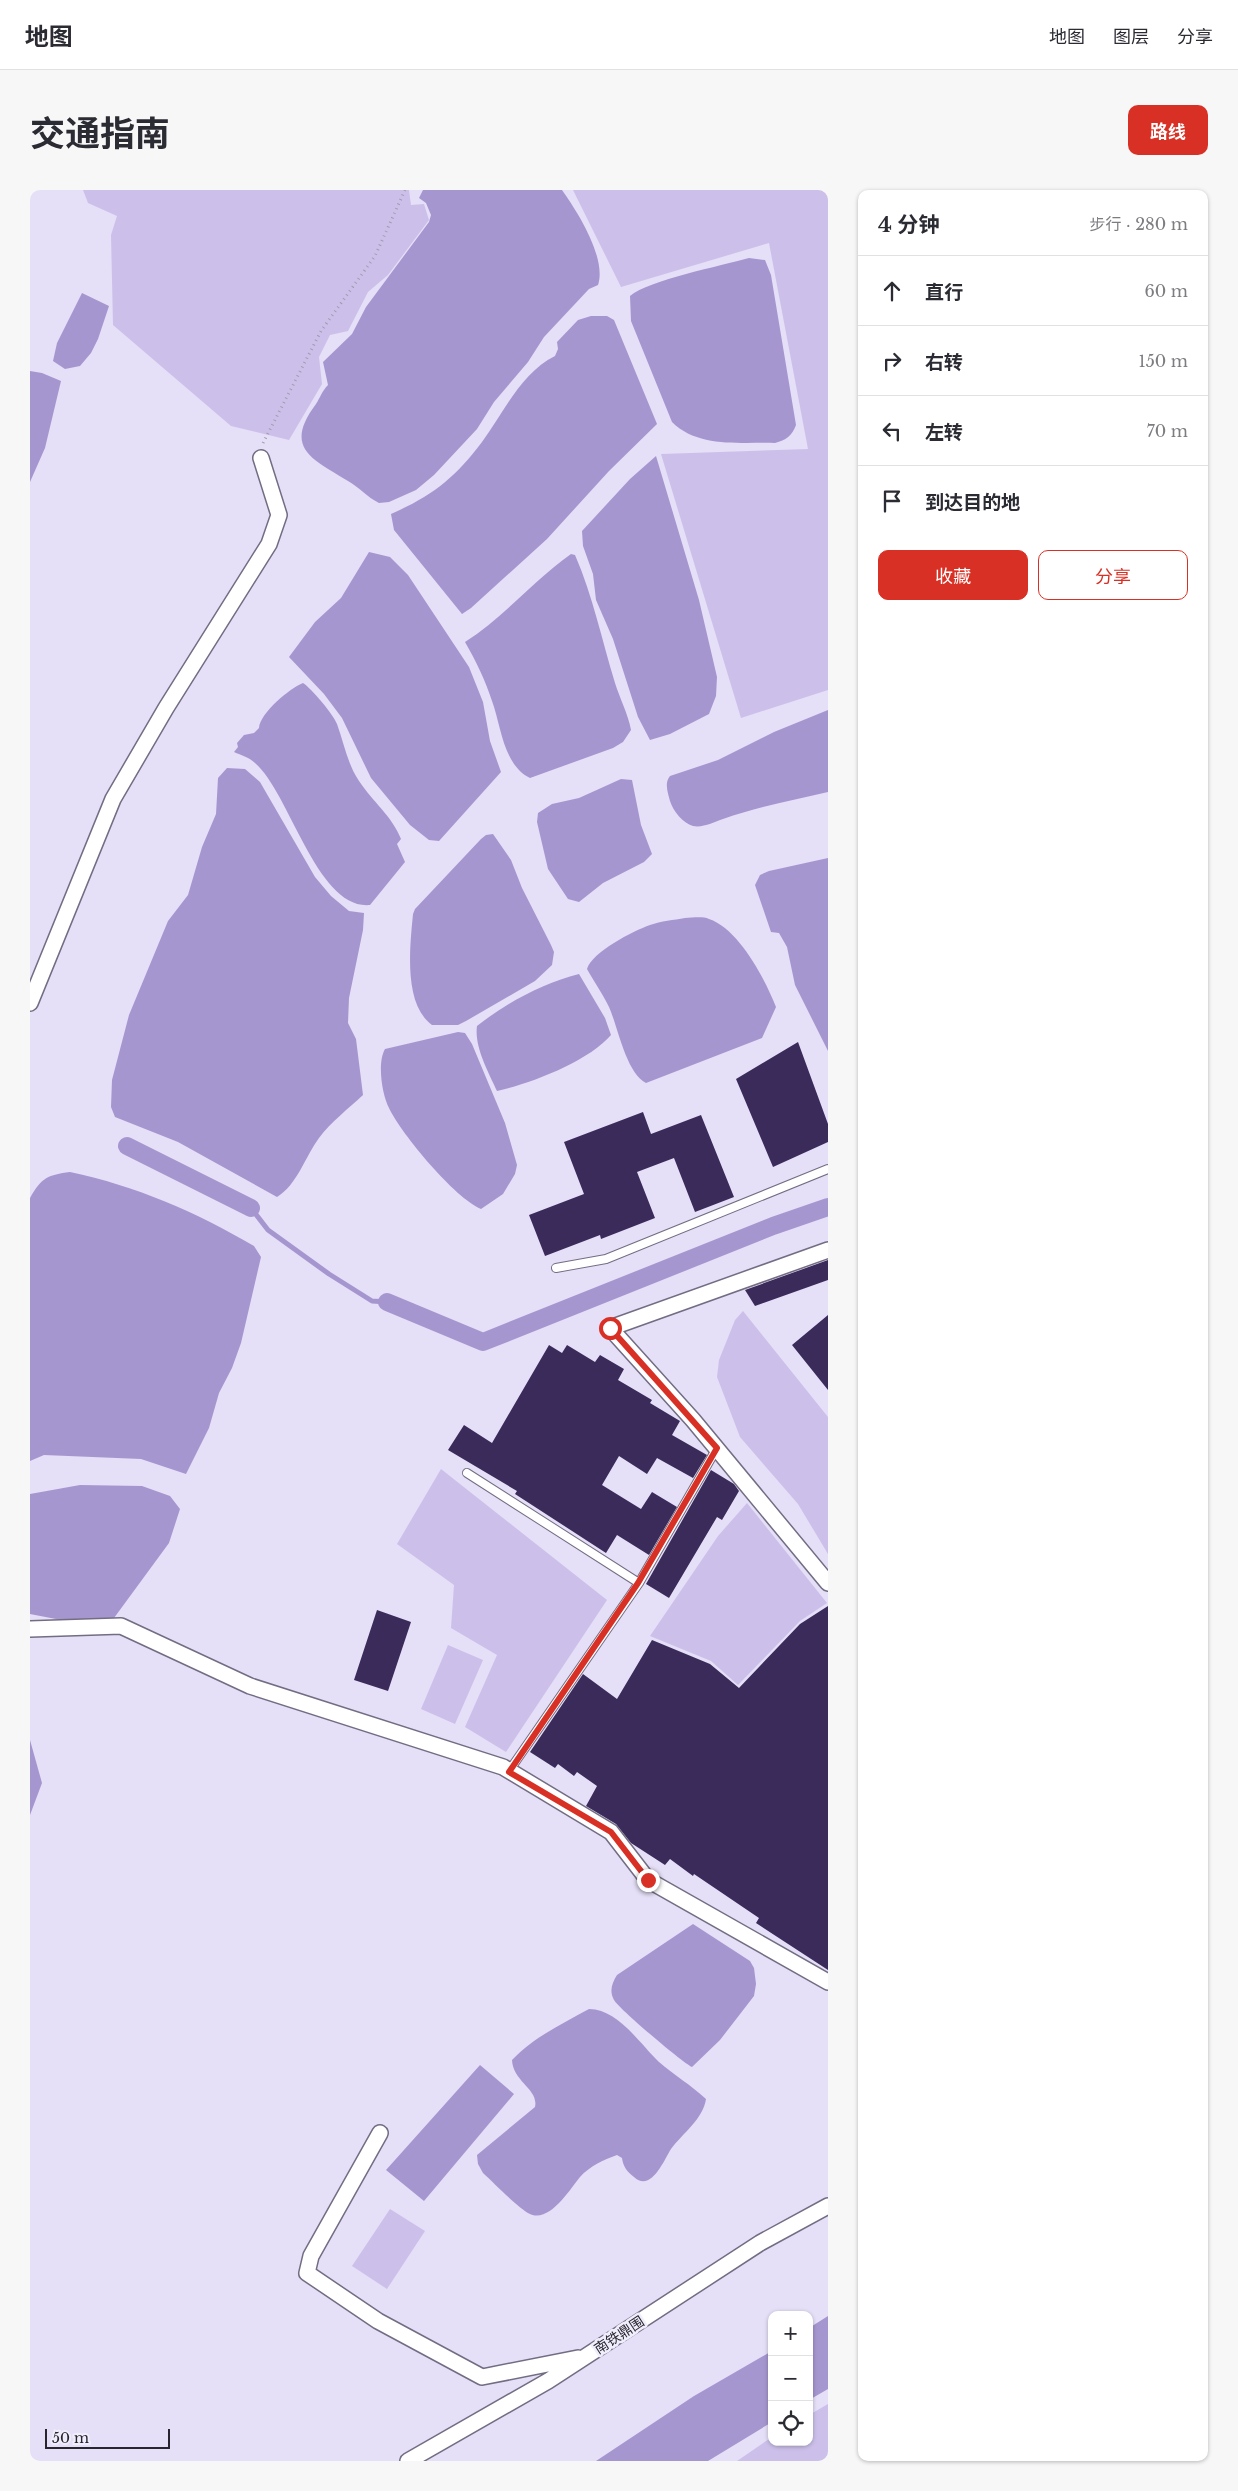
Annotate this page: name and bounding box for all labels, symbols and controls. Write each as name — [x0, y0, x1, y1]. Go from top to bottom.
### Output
text: 地图 — [25, 22, 73, 51]
text: 地图 — [1049, 26, 1085, 48]
text: 图层 — [1113, 26, 1149, 48]
text: 分享 — [1177, 26, 1213, 48]
button: 路线 — [1128, 105, 1208, 155]
text: 交通指南 — [30, 112, 170, 155]
text: 4 分钟 — [878, 212, 940, 238]
text: 步行 · 280 m — [1090, 214, 1188, 234]
icon: ahead — [878, 277, 906, 305]
text: 直行 — [925, 281, 963, 304]
text: 60 m — [1145, 281, 1188, 301]
icon: right — [878, 347, 906, 375]
text: 右转 — [925, 351, 963, 374]
text: 150 m — [1139, 351, 1188, 371]
icon: left — [878, 417, 906, 445]
text: 左转 — [925, 421, 963, 444]
text: 70 m — [1147, 421, 1188, 441]
icon: arrive — [878, 487, 906, 515]
text: 到达目的地 — [925, 491, 1020, 514]
button: 收藏 — [878, 550, 1028, 600]
button: 分享 — [1038, 550, 1188, 600]
route start — [599, 1317, 622, 1340]
route end — [637, 1869, 660, 1892]
map controls — [768, 2311, 813, 2446]
button: + — [768, 2311, 813, 2356]
street label: 南铁鼎围 — [591, 2312, 647, 2358]
button: − — [768, 2356, 813, 2401]
button: locate — [768, 2401, 813, 2446]
scale bar — [45, 2426, 170, 2449]
text: 50 m — [52, 2429, 89, 2447]

